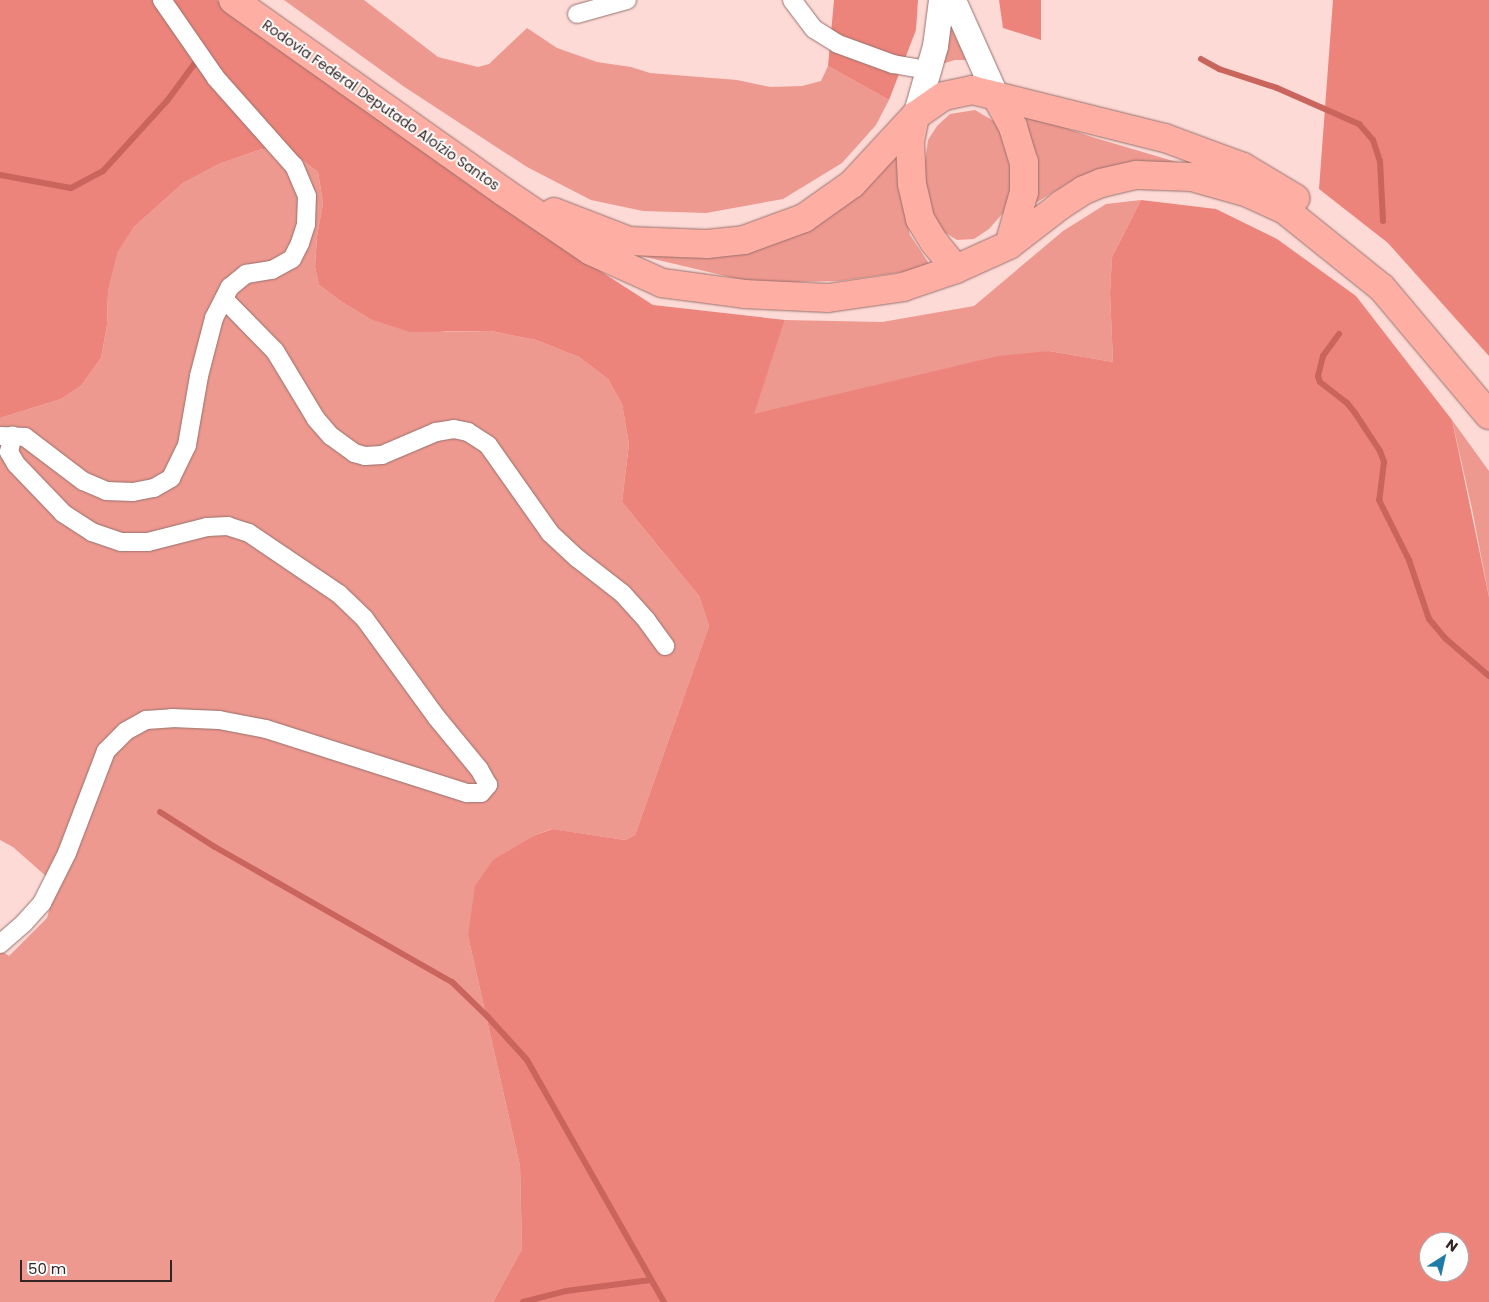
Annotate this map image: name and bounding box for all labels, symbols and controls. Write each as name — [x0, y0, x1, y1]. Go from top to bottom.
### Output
street label: Rodovia Federal Deputado Aloízio Santos — [259, 16, 503, 194]
north arrow — [1419, 1232, 1469, 1282]
text: N — [1442, 1234, 1462, 1257]
scale bar — [22, 1250, 175, 1282]
text: 50 m — [28, 1258, 66, 1279]

